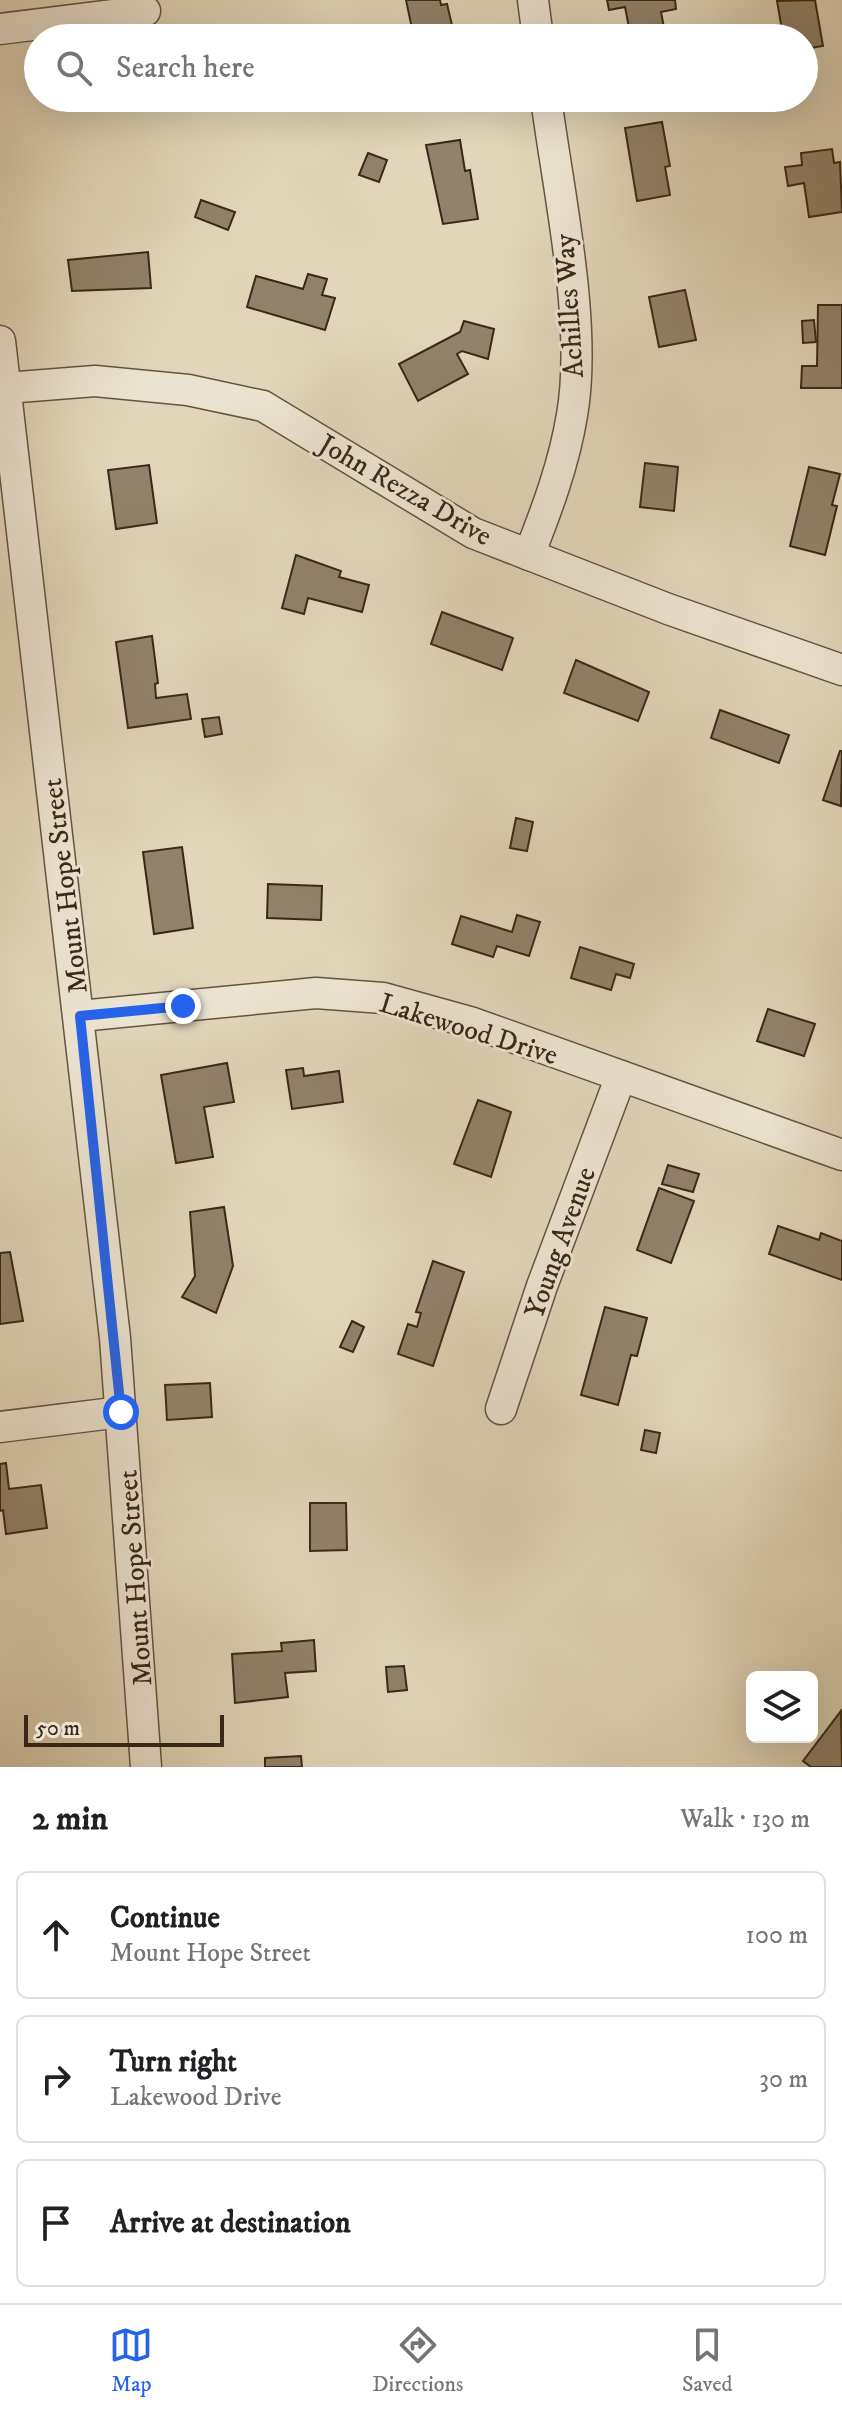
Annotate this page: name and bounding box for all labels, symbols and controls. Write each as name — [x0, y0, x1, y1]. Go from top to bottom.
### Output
search box — [24, 24, 818, 112]
icon: search — [52, 46, 96, 90]
text: Search here — [116, 50, 255, 87]
street label: Achilles Way — [547, 232, 592, 379]
street label: John Rezza Drive — [310, 425, 498, 554]
street label: Mount Hope Street — [35, 776, 96, 995]
street label: Lakewood Drive — [375, 986, 562, 1073]
route end — [165, 988, 201, 1024]
street label: Young Avenue — [517, 1162, 604, 1323]
route start — [103, 1394, 139, 1430]
street label: Mount Hope Street — [110, 1469, 160, 1687]
map controls — [746, 1671, 818, 1743]
button: layers — [746, 1671, 818, 1743]
scale bar — [24, 1711, 224, 1747]
text: 50 m — [36, 1715, 80, 1742]
text: 2 min — [32, 1798, 108, 1840]
text: Walk · 130 m — [680, 1803, 810, 1836]
text: Continue — [110, 1900, 220, 1937]
icon: ahead — [34, 1913, 78, 1957]
text: 100 m — [745, 1919, 808, 1952]
text: Mount Hope Street — [110, 1937, 311, 1970]
text: Turn right — [110, 2044, 237, 2081]
icon: right — [34, 2057, 78, 2101]
text: 30 m — [759, 2063, 808, 2096]
text: Lakewood Drive — [110, 2081, 282, 2114]
icon: arrive — [34, 2201, 78, 2245]
text: Arrive at destination — [110, 2205, 351, 2242]
tab: Map — [109, 2323, 153, 2398]
tab: Directions — [372, 2323, 463, 2398]
tab: Saved — [682, 2323, 733, 2398]

